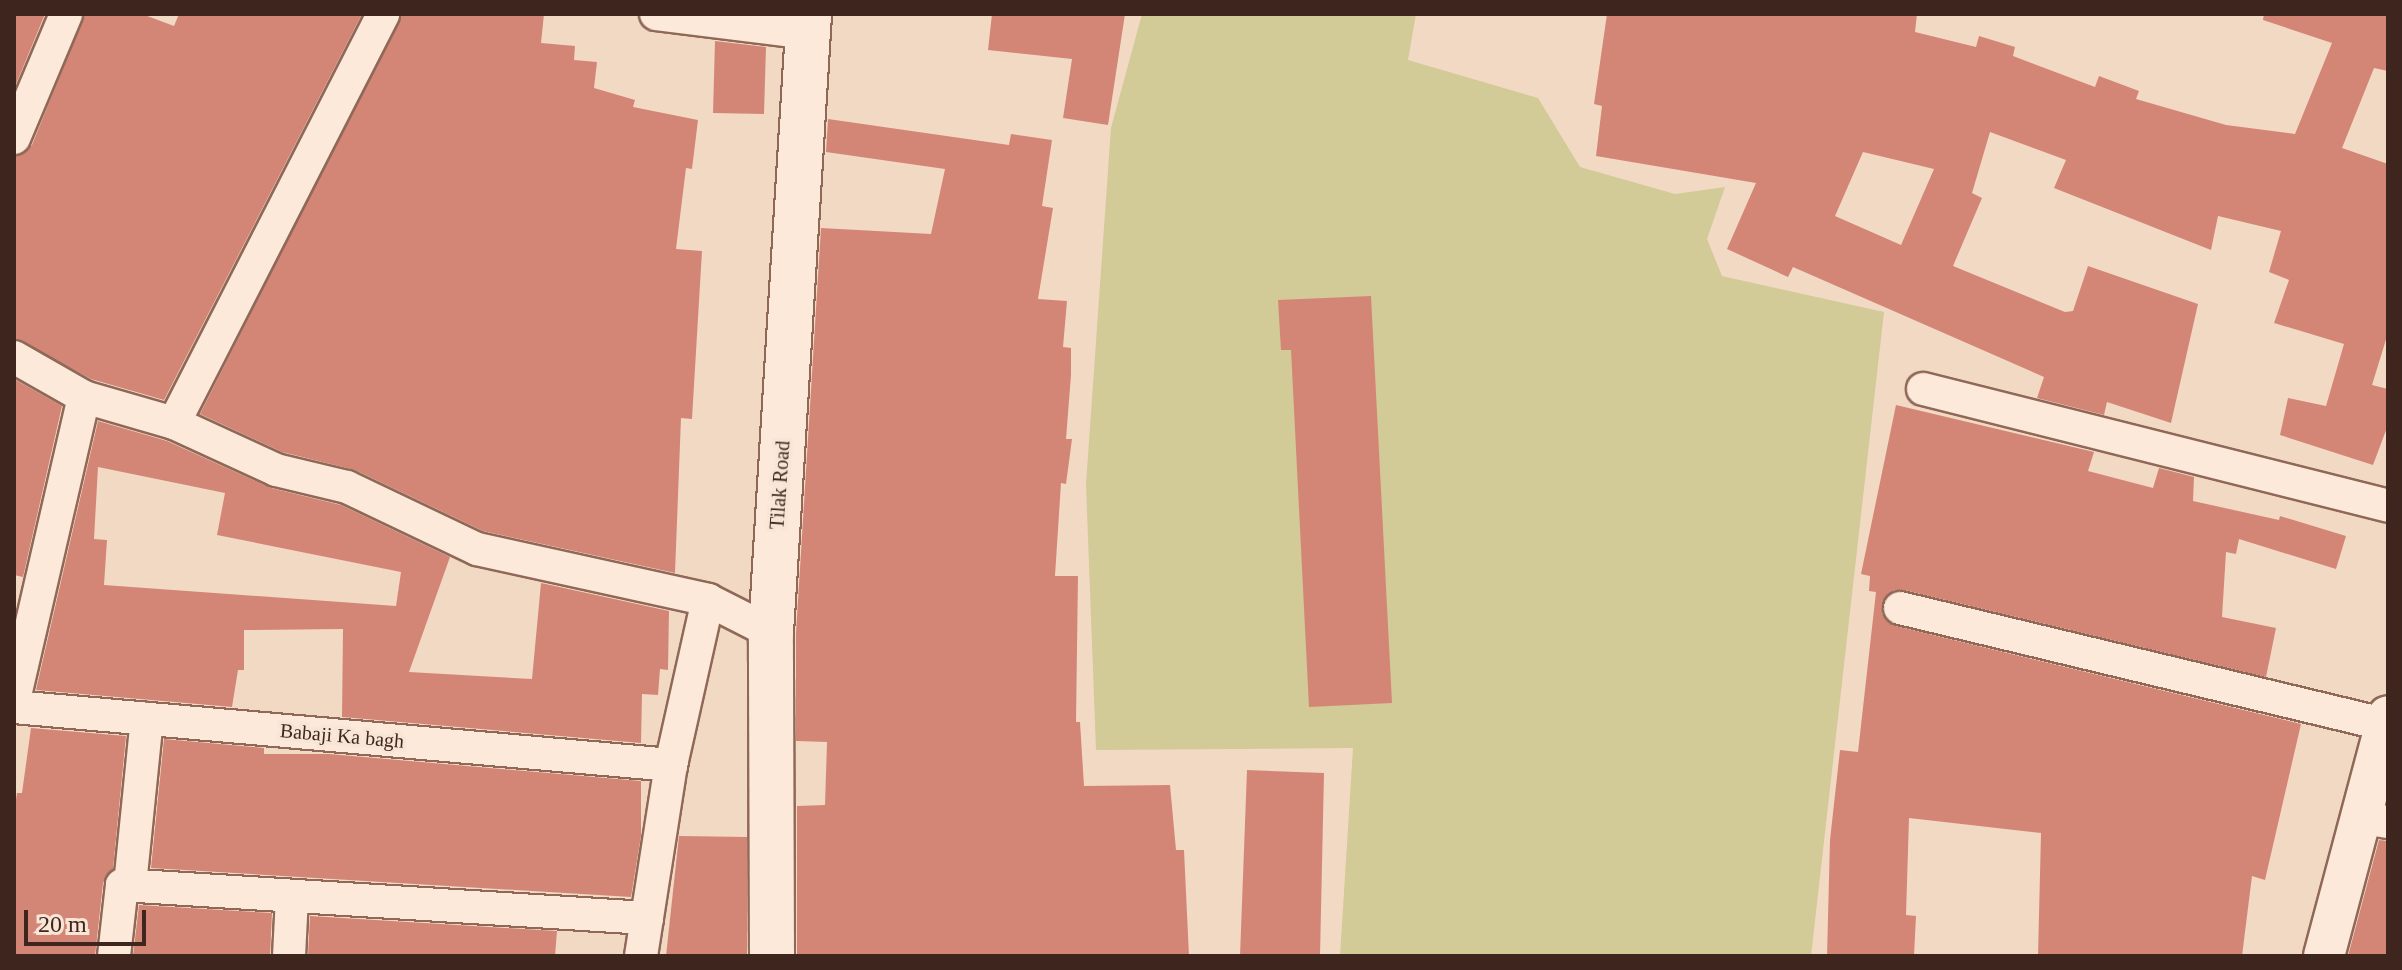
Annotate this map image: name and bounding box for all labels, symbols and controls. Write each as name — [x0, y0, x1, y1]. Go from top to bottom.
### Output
street label: Tilak Road — [765, 440, 795, 530]
street label: Babaji Ka bagh — [279, 719, 405, 753]
scale bar — [28, 894, 150, 944]
text: 20 m — [38, 911, 87, 937]

